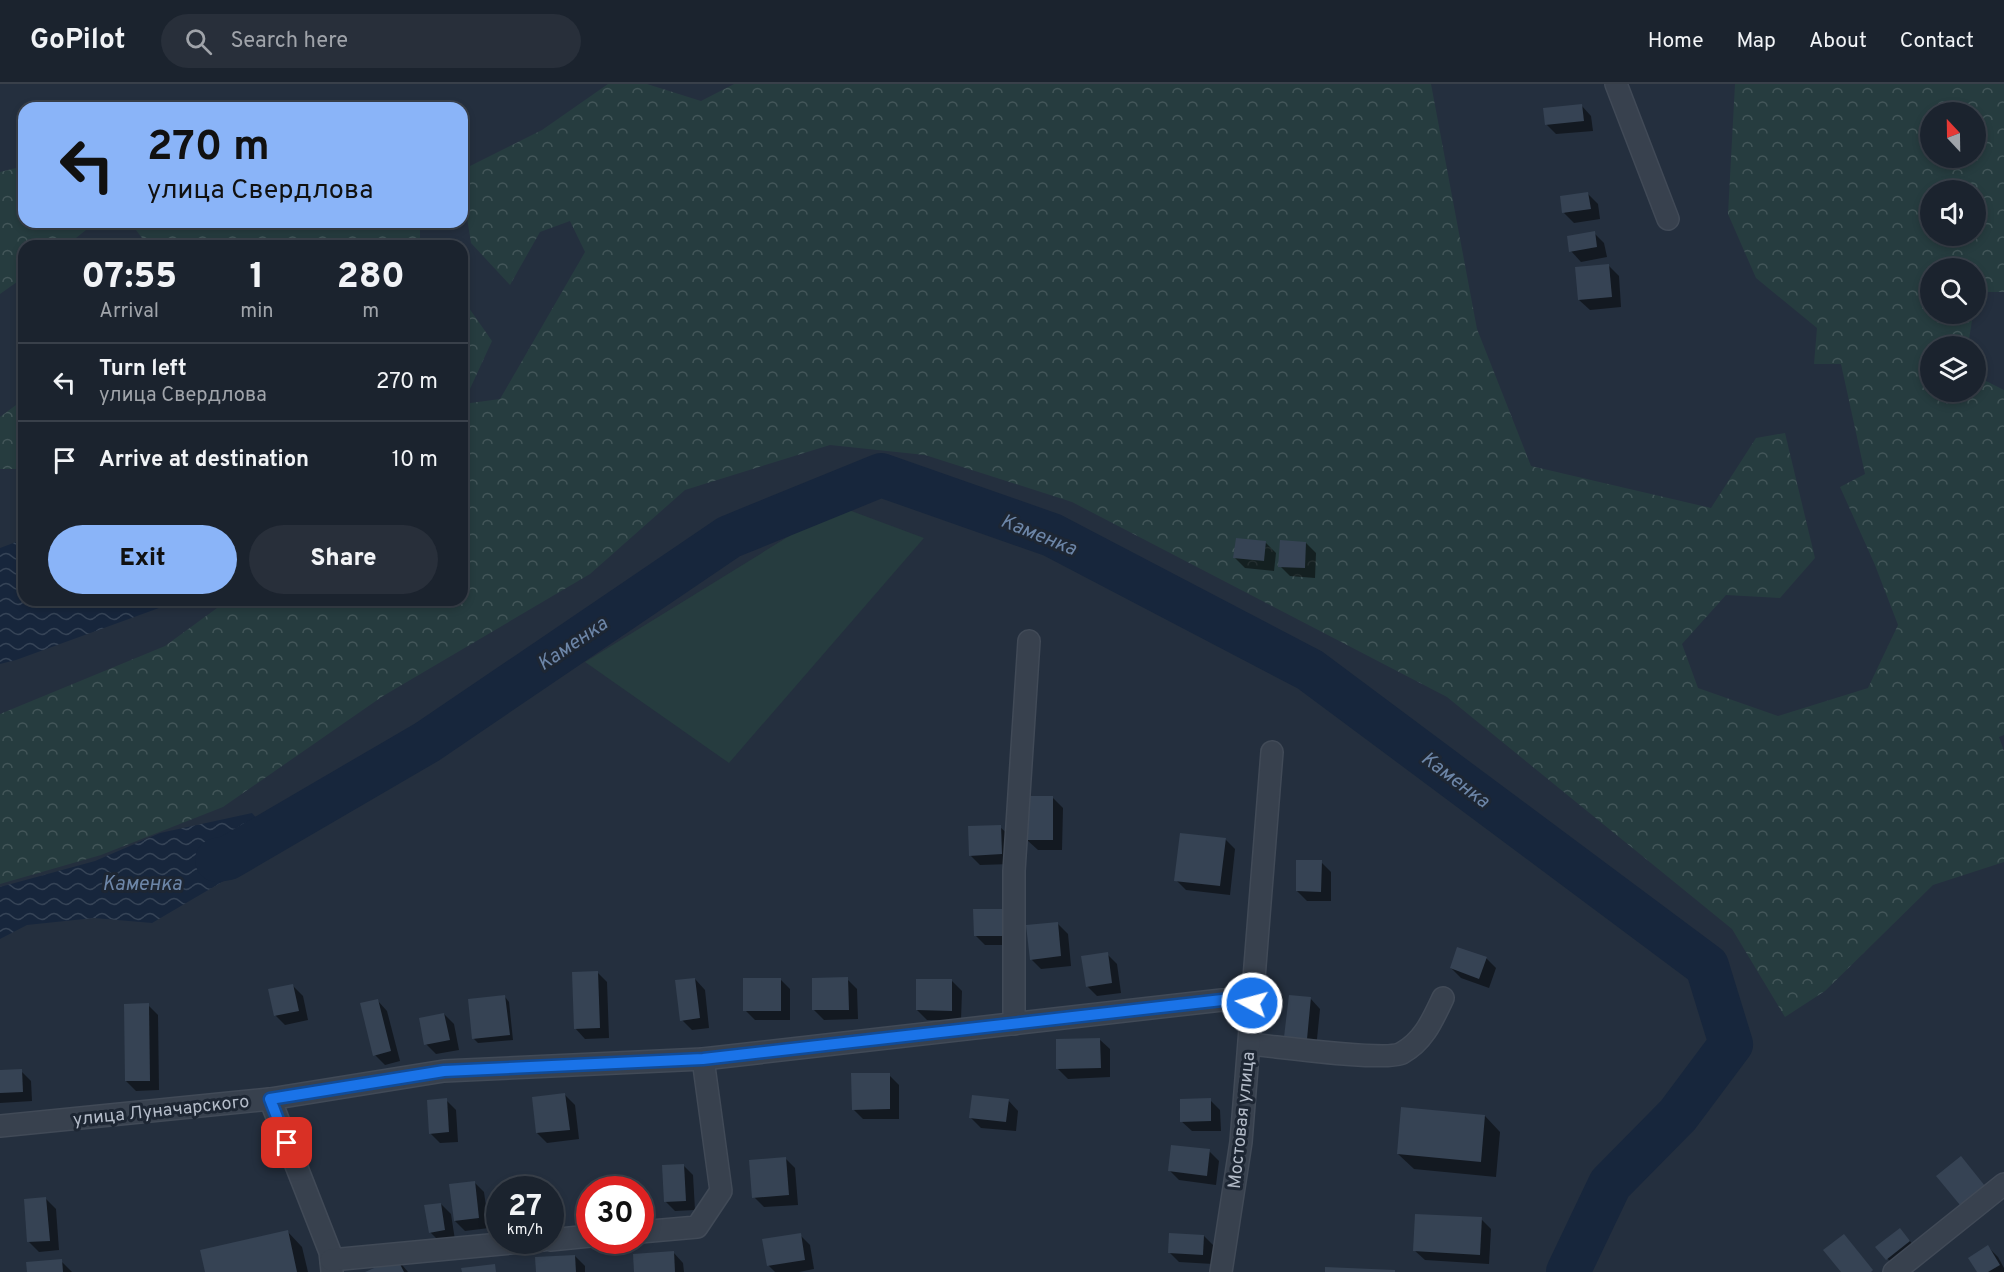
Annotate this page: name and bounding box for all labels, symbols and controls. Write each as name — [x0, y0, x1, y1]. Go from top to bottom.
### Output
search box — [161, 14, 581, 68]
text: GoPilot — [30, 23, 125, 59]
icon: search — [182, 25, 215, 58]
text: Search here — [230, 28, 348, 55]
text: Home — [1648, 28, 1704, 55]
text: Map — [1737, 28, 1776, 55]
text: About — [1809, 28, 1867, 55]
text: Contact — [1900, 28, 1974, 55]
north arrow — [1920, 102, 1986, 168]
map controls — [1920, 102, 1986, 402]
text: 270 m — [147, 122, 270, 175]
icon: left — [48, 126, 126, 204]
text: улица Свердлова — [147, 174, 373, 208]
button: sound — [1920, 180, 1986, 246]
text: 07:55 — [81, 255, 177, 301]
text: 1 — [250, 255, 264, 301]
text: 280 — [337, 255, 405, 301]
button: search — [1920, 258, 1986, 324]
text: Arrival — [99, 299, 159, 325]
text: min — [240, 299, 274, 325]
text: m — [362, 299, 379, 325]
button: layers — [1920, 336, 1986, 402]
text: Turn left — [99, 356, 187, 383]
icon: left — [48, 366, 81, 399]
text: 270 m — [376, 369, 438, 396]
text: улица Свердлова — [99, 383, 267, 409]
icon: arrive — [48, 444, 81, 477]
text: Arrive at destination — [99, 447, 309, 474]
text: 10 m — [392, 447, 438, 474]
water label: Каменка — [997, 509, 1081, 563]
button: Exit — [48, 525, 237, 594]
button: Share — [249, 525, 438, 594]
water label: Каменка — [533, 611, 614, 678]
water label: Каменка — [1415, 746, 1495, 815]
water label: Каменка — [102, 872, 182, 898]
position arrow — [1220, 971, 1284, 1035]
street label: Мостовая улица — [1224, 1050, 1261, 1190]
street label: улица Луначарского — [72, 1091, 250, 1132]
pin — [261, 1117, 312, 1168]
icon: arrive — [270, 1126, 303, 1159]
speed limit sign: 30 — [576, 1176, 654, 1254]
text: 27 — [508, 1189, 542, 1226]
text: km/h — [507, 1221, 543, 1240]

